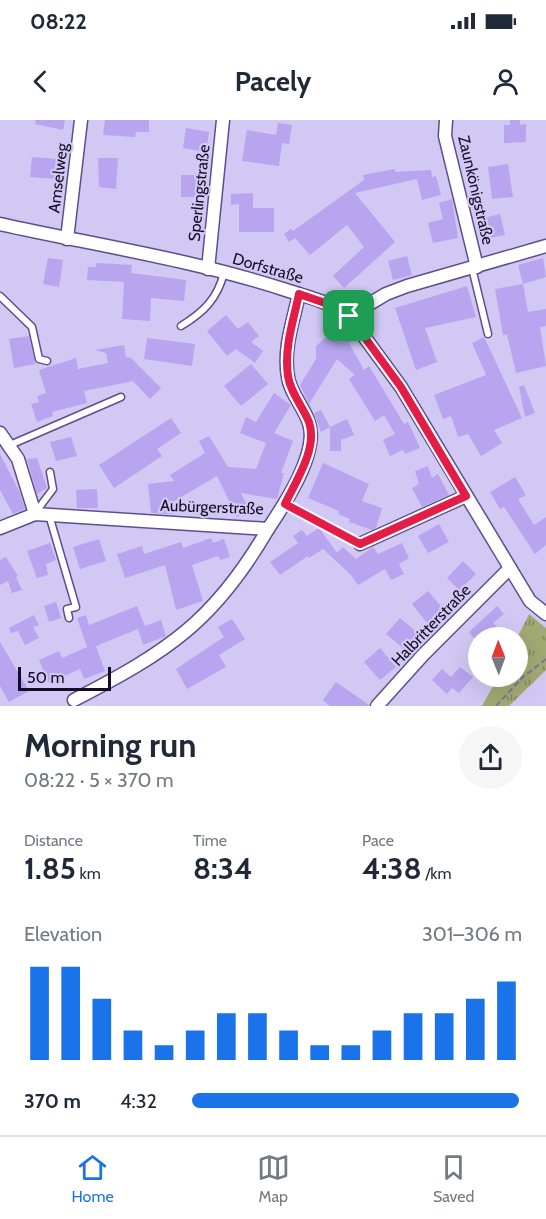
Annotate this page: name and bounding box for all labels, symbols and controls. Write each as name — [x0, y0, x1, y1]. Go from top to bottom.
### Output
text: 08:22 — [30, 8, 87, 35]
icon: back — [24, 65, 57, 98]
text: Pacely — [235, 65, 311, 98]
icon: person — [489, 65, 522, 98]
street label: Zaunkönigstraße — [454, 134, 498, 246]
street label: Amselweg — [44, 141, 72, 214]
street label: Sperlingstraße — [184, 144, 214, 242]
street label: Dorfstraße — [230, 249, 306, 287]
pin — [323, 290, 374, 341]
icon: arrive — [332, 299, 365, 332]
street label: Aubürgerstraße — [160, 496, 264, 518]
street label: Halbritterstraße — [387, 580, 475, 670]
north arrow — [468, 627, 528, 687]
map controls — [468, 627, 528, 687]
scale bar — [18, 664, 111, 692]
text: 50 m — [27, 668, 64, 687]
text: Morning run — [24, 725, 196, 765]
button: share — [459, 726, 522, 789]
text: 08:22 · 5 × 370 m — [24, 768, 174, 792]
text: Distance — [24, 831, 83, 850]
text: Time — [193, 831, 227, 850]
text: Pace — [362, 831, 394, 850]
text: 1.85 — [24, 850, 76, 887]
text: 8:34 — [193, 850, 253, 887]
text: 4:38 — [362, 850, 422, 887]
text: km — [76, 864, 101, 883]
text: /km — [422, 864, 452, 883]
text: Elevation — [24, 922, 102, 946]
text: 301–306 m — [422, 922, 522, 946]
text: 370 m — [24, 1089, 81, 1113]
text: 4:32 — [120, 1089, 157, 1113]
tab: Home — [72, 1151, 114, 1206]
tab: Map — [257, 1151, 290, 1206]
tab: Saved — [433, 1151, 474, 1206]

